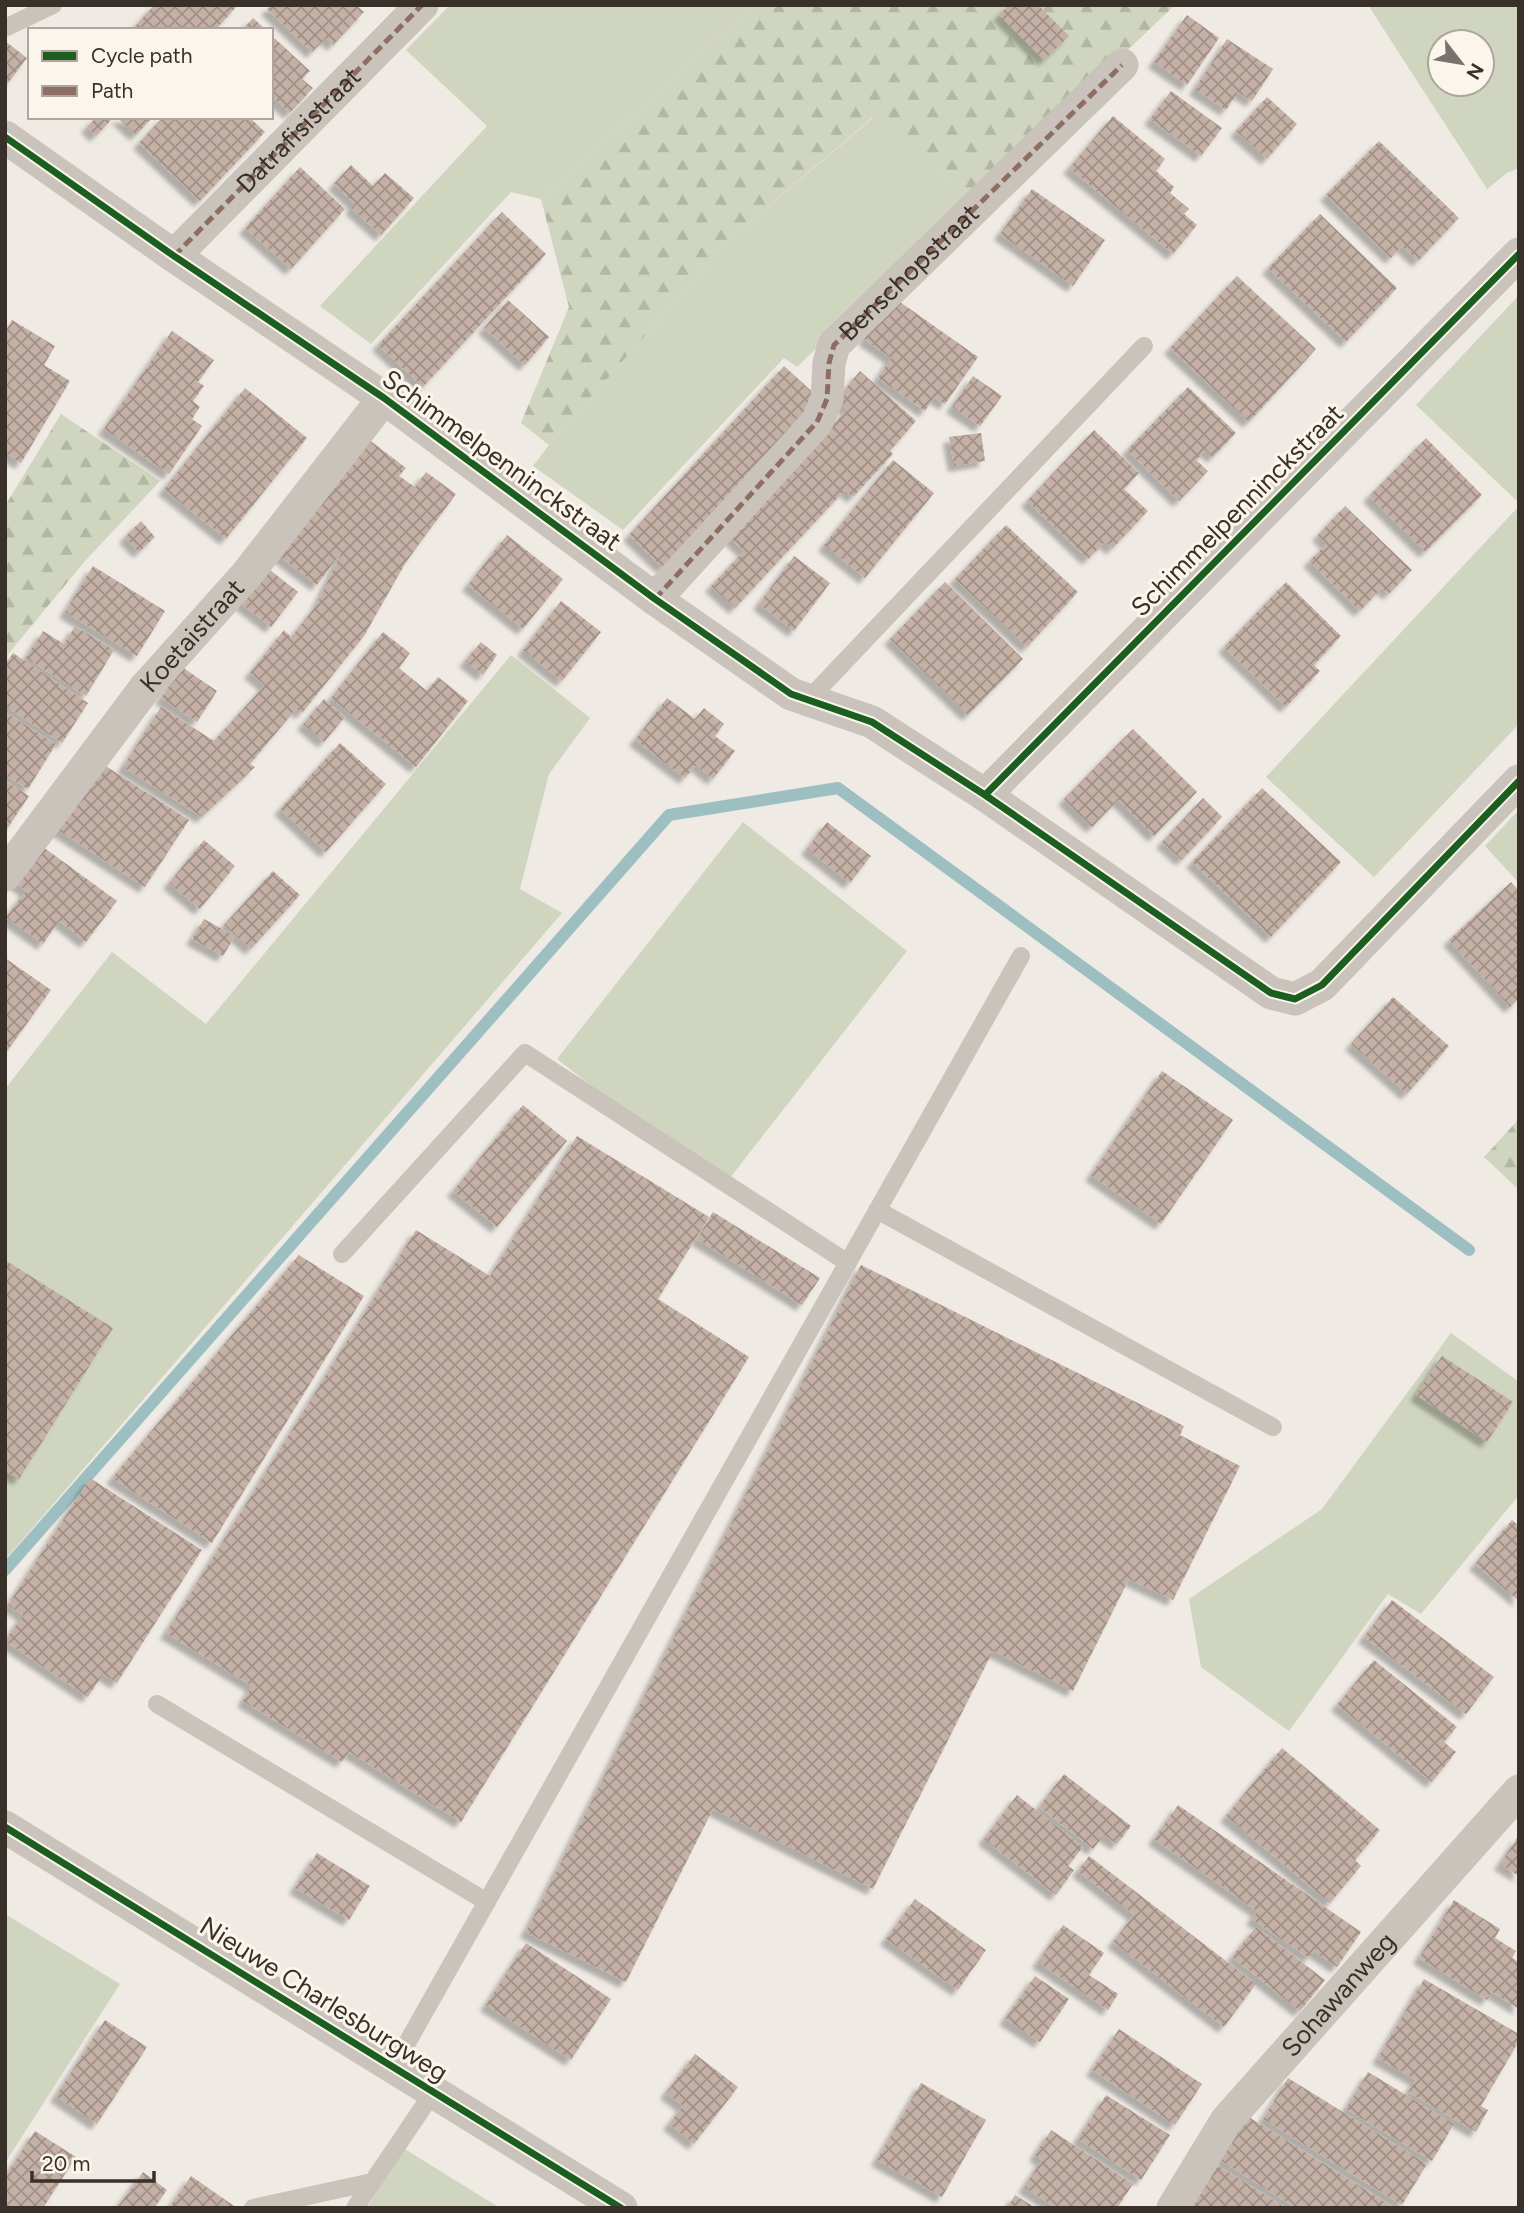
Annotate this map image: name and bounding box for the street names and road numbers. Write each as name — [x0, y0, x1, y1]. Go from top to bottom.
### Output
street label: Datrafisistraat — [229, 60, 368, 200]
street label: Benschopstraat — [832, 197, 986, 348]
street label: Schimmelpenninckstraat — [376, 363, 628, 558]
street label: Schimmelpenninckstraat — [1124, 397, 1350, 623]
street label: Koetaistraat — [133, 572, 251, 699]
street label: Nieuwe Charlesburgweg — [194, 1910, 454, 2088]
street label: Sohawanweg — [1275, 1926, 1402, 2063]

